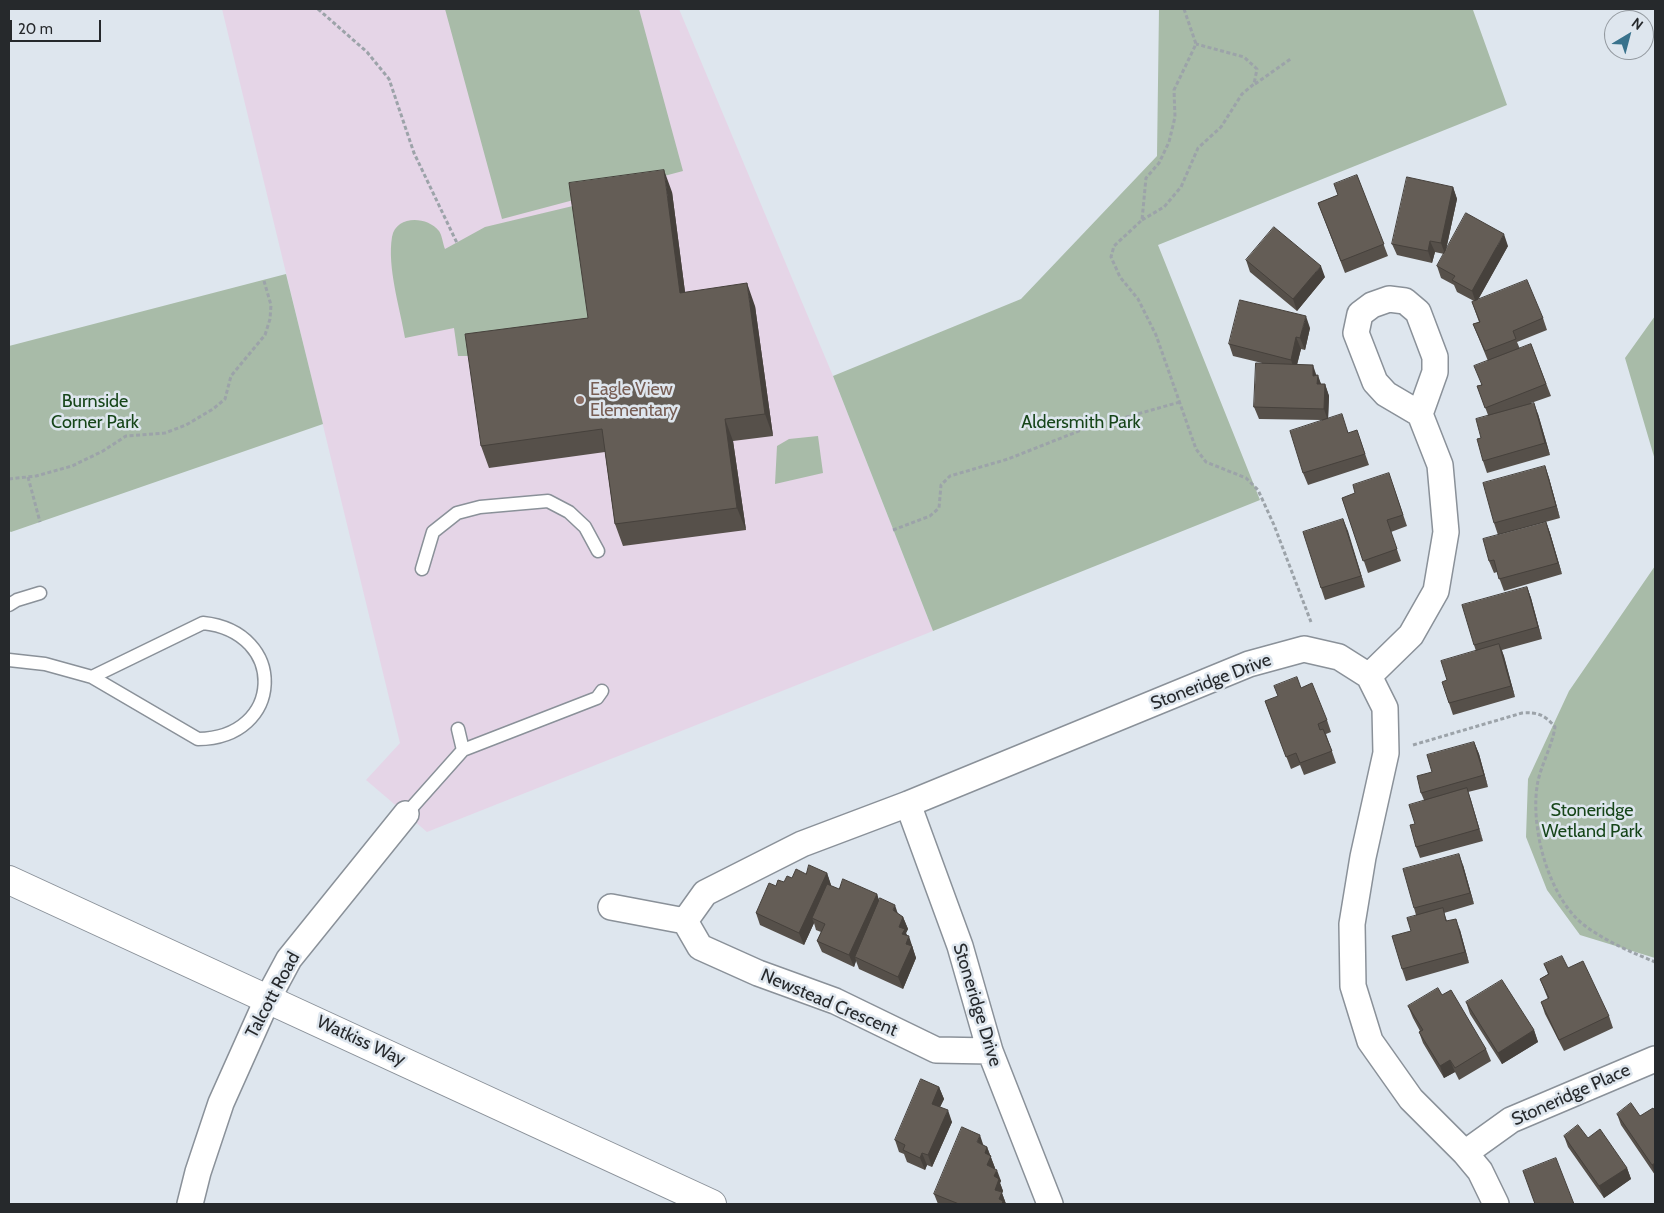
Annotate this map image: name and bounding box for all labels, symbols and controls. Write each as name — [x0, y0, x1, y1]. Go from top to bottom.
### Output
scale bar — [12, 10, 104, 42]
north arrow — [1604, 10, 1654, 60]
text: N — [1628, 14, 1647, 34]
text: 20 m — [18, 20, 53, 38]
place label: Eagle View Elementary — [590, 379, 678, 422]
park label: Burnside Corner Park — [51, 391, 139, 434]
marker: Eagle View Elementary — [574, 394, 586, 406]
park label: Aldersmith Park — [1021, 412, 1141, 434]
street label: Stoneridge Drive — [1148, 649, 1274, 715]
park label: Stoneridge Wetland Park — [1541, 800, 1643, 842]
street label: Stoneridge Drive — [948, 941, 1006, 1069]
street label: Talcott Road — [241, 948, 305, 1042]
street label: Newstead Crescent — [757, 964, 901, 1042]
street label: Watkiss Way — [313, 1011, 409, 1071]
street label: Stoneridge Place — [1508, 1059, 1634, 1131]

